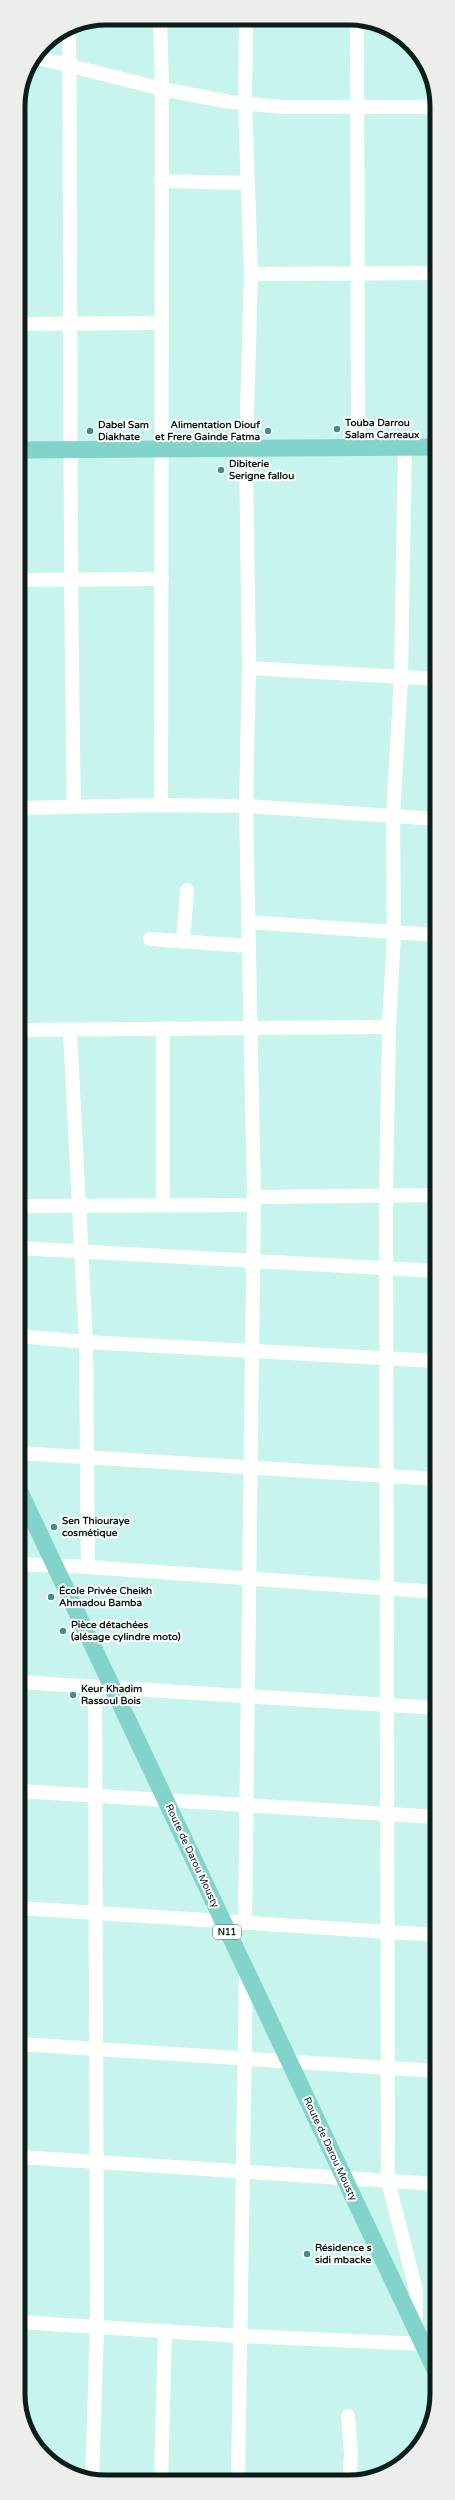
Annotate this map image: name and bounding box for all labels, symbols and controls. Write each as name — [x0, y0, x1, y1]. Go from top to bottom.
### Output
place label: Touba Darrou Salam Carreaux — [344, 417, 420, 441]
place label: Dabel Sam Diakhate — [98, 419, 149, 443]
place label: Alimentation Diouf et Frere Gainde Fatma — [155, 419, 260, 443]
marker: Touba Darrou Salam Carreaux — [332, 424, 342, 434]
marker: Dabel Sam Diakhate — [85, 426, 95, 436]
marker: Alimentation Diouf et Frere Gainde Fatma — [263, 426, 273, 436]
place label: Dibiterie Serigne fallou — [229, 458, 294, 482]
marker: Dibiterie Serigne fallou — [216, 465, 226, 475]
place label: Sen Thiouraye cosmétique — [62, 1515, 130, 1539]
marker: Sen Thiouraye cosmétique — [49, 1522, 59, 1532]
place label: École Privée Cheikh Ahmadou Bamba — [59, 1585, 152, 1609]
marker: École Privée Cheikh Ahmadou Bamba — [46, 1592, 56, 1602]
place label: Pièce détachées (alésage cylindre moto) — [71, 1619, 181, 1643]
marker: Pièce détachées (alésage cylindre moto) — [58, 1626, 68, 1636]
place label: Keur Khadim Rassoul Bois — [81, 1683, 142, 1707]
marker: Keur Khadim Rassoul Bois — [68, 1690, 78, 1700]
street label: Route de Darou Mousty — [163, 1802, 222, 1910]
road number: N11 — [213, 1925, 241, 1939]
street label: Route de Darou Mousty — [301, 2095, 360, 2203]
place label: Résidence s sidi mbacke — [315, 2242, 372, 2266]
marker: Résidence s sidi mbacke — [302, 2249, 312, 2259]

